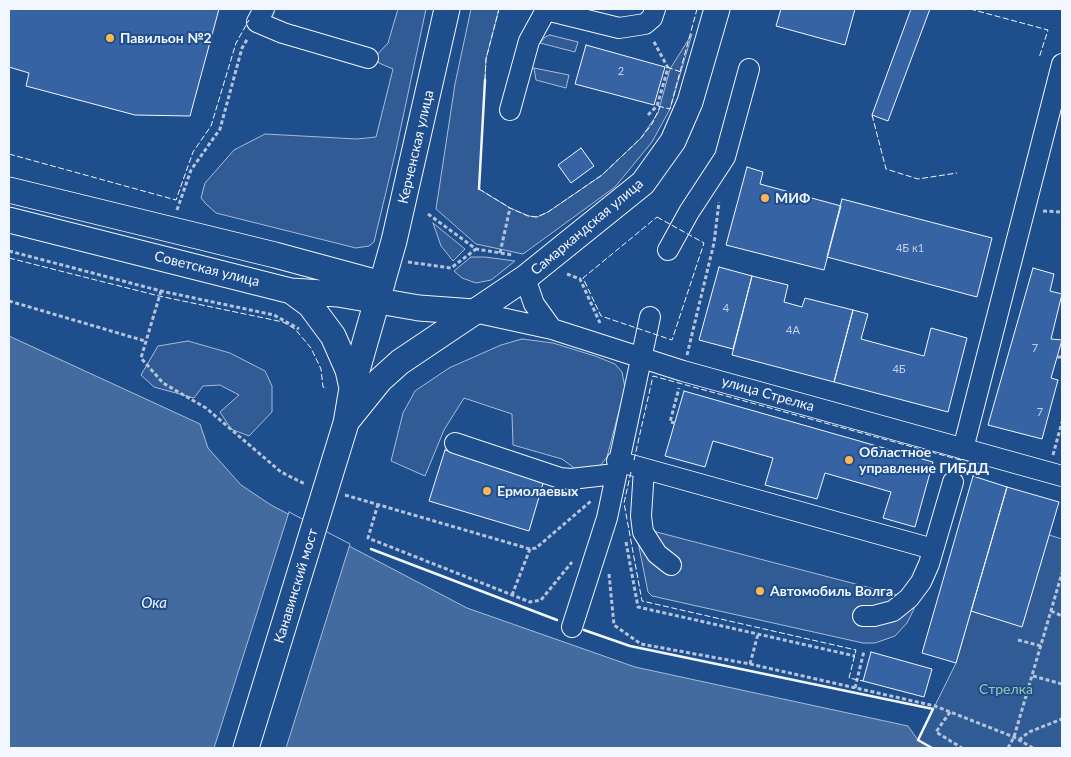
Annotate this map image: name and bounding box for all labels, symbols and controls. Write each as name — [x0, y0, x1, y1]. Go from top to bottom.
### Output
place label: Павильон №2 — [120, 30, 212, 46]
marker: Павильон №2 — [104, 32, 116, 44]
house number: 2 — [618, 64, 624, 78]
street label: Керченская улица — [395, 89, 437, 205]
street label: Самаркандская улица — [528, 175, 646, 279]
place label: МИФ — [775, 190, 810, 206]
marker: МИФ — [759, 192, 771, 204]
house number: 4Б к1 — [896, 241, 924, 255]
street label: Советская улица — [153, 248, 261, 290]
house number: 4 — [723, 301, 729, 315]
house number: 4А — [786, 323, 800, 337]
house number: 7 — [1032, 341, 1038, 355]
house number: 4Б — [892, 362, 906, 376]
street label: улица Стрелка — [720, 373, 816, 415]
house number: 7 — [1037, 405, 1043, 419]
place label: Областное управление ГИБДД — [859, 444, 989, 477]
marker: Областное управление ГИБДД — [843, 454, 855, 466]
place label: Ермолаевых — [497, 483, 578, 499]
marker: Ермолаевых — [481, 485, 493, 497]
street label: Канавинский мост — [271, 527, 321, 645]
place label: Автомобиль Волга — [770, 583, 893, 599]
marker: Автомобиль Волга — [754, 585, 766, 597]
water label: Ока — [141, 594, 167, 612]
park label: Стрелка — [979, 681, 1033, 697]

